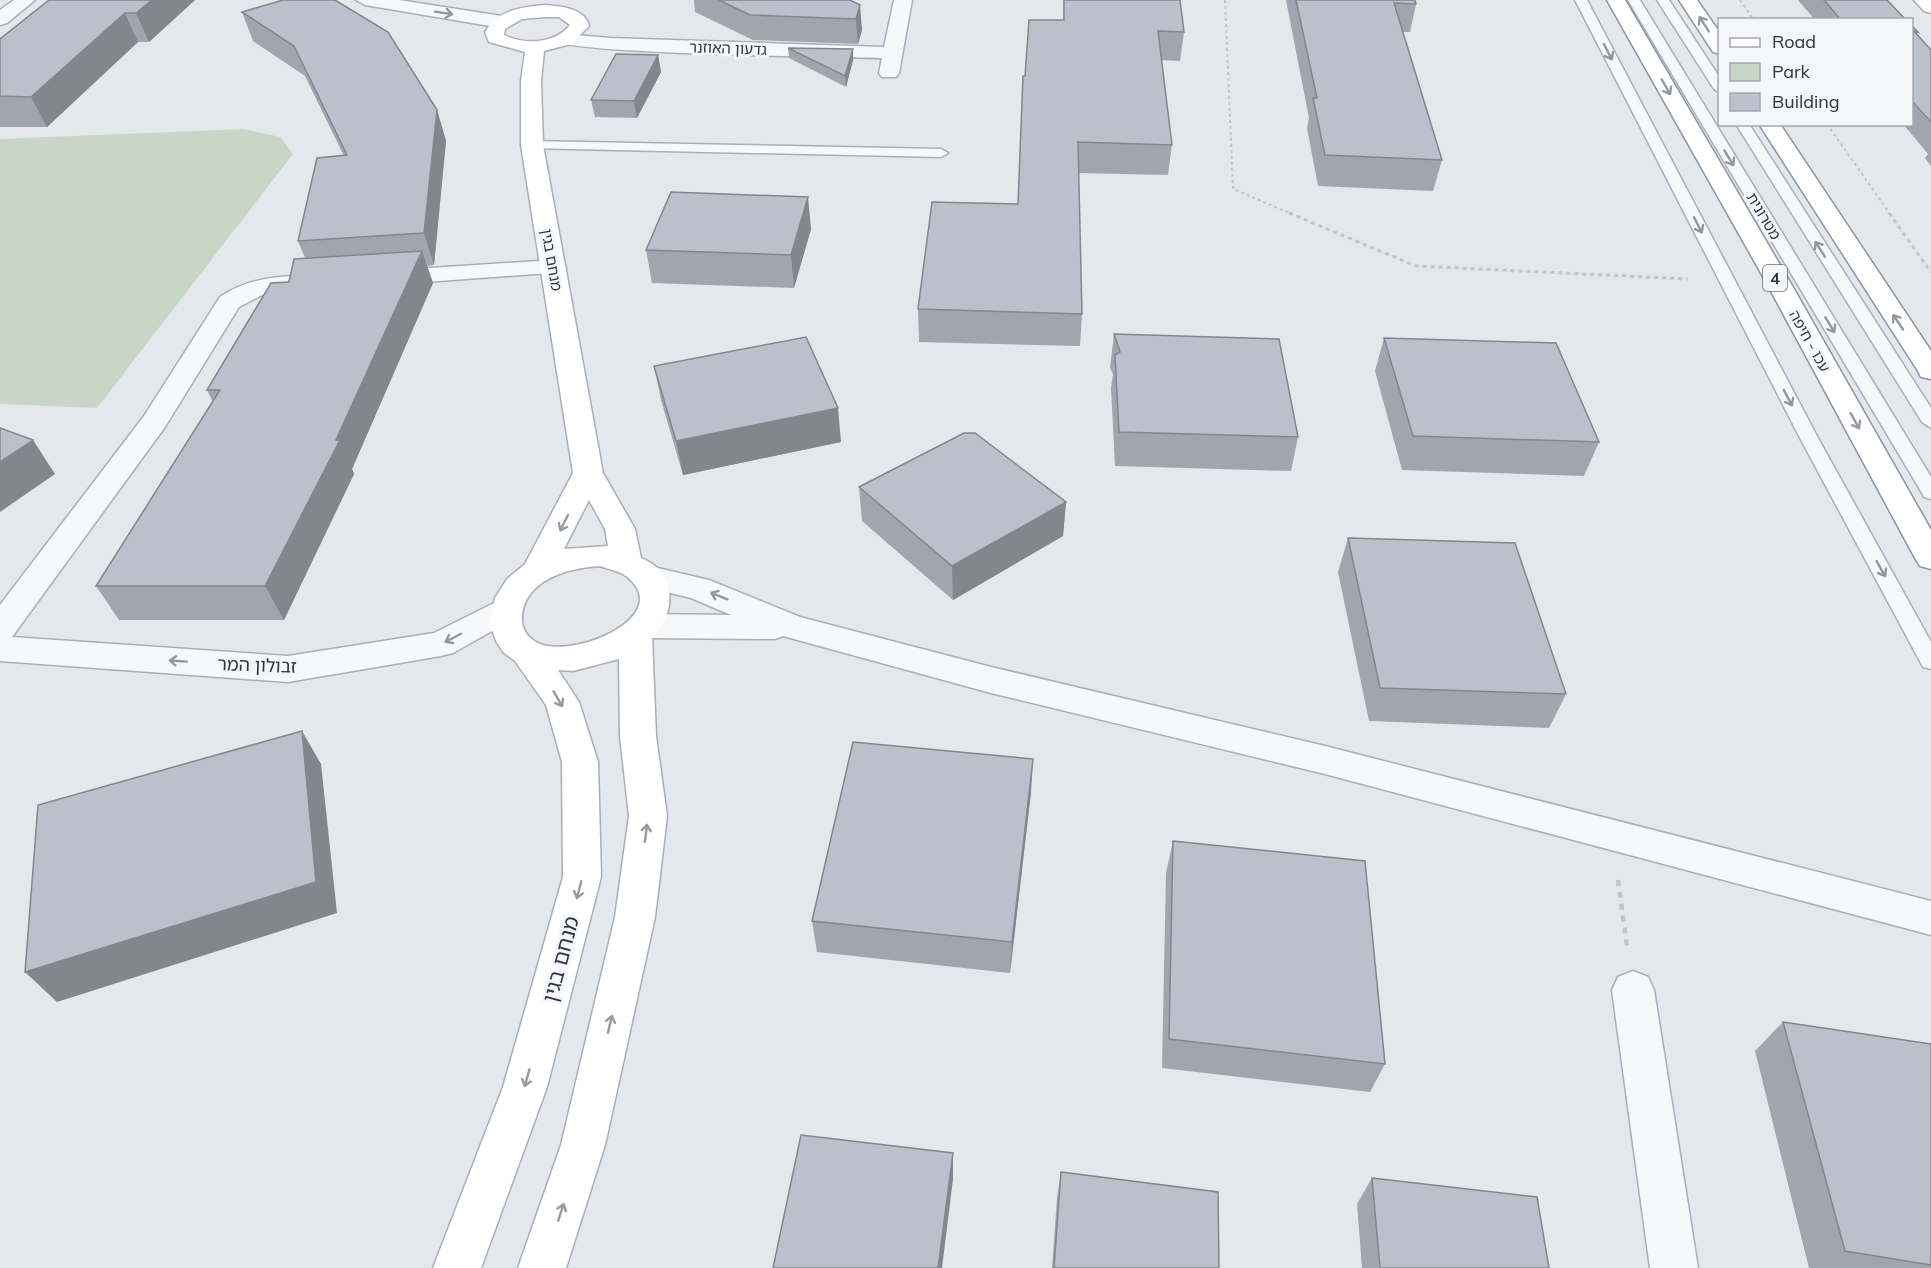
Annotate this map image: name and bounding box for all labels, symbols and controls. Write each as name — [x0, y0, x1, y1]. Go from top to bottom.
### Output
one-way arrow — [434, 7, 453, 18]
one-way arrow — [1698, 16, 1710, 33]
legend — [1718, 18, 1913, 126]
text: Road — [1772, 30, 1816, 53]
street label: גדעון האוזנר — [689, 37, 768, 59]
one-way arrow — [1602, 43, 1614, 60]
text: Park — [1772, 60, 1811, 83]
one-way arrow — [1660, 78, 1672, 95]
text: Building — [1772, 90, 1840, 113]
one-way arrow — [1724, 149, 1736, 166]
street label: מטרונית — [1743, 189, 1785, 243]
one-way arrow — [1692, 216, 1704, 233]
street label: מנחם בגין — [537, 227, 567, 293]
one-way arrow — [1814, 241, 1826, 258]
road number: 4 — [1763, 265, 1787, 291]
street label: עכו - חיפה — [1785, 307, 1835, 375]
one-way arrow — [1892, 314, 1904, 331]
one-way arrow — [1824, 316, 1836, 333]
one-way arrow — [1782, 389, 1794, 406]
one-way arrow — [1849, 412, 1861, 429]
one-way arrow — [558, 513, 570, 531]
one-way arrow — [1875, 560, 1887, 577]
one-way arrow — [710, 590, 728, 601]
one-way arrow — [444, 633, 462, 644]
street label: זבולון המר — [217, 652, 297, 678]
one-way arrow — [168, 655, 188, 666]
one-way arrow — [552, 690, 564, 707]
one-way arrow — [640, 823, 651, 843]
one-way arrow — [573, 880, 584, 899]
street label: מנחם בגין — [536, 913, 584, 1005]
one-way arrow — [605, 1015, 617, 1034]
one-way arrow — [521, 1068, 532, 1087]
one-way arrow — [556, 1203, 567, 1222]

